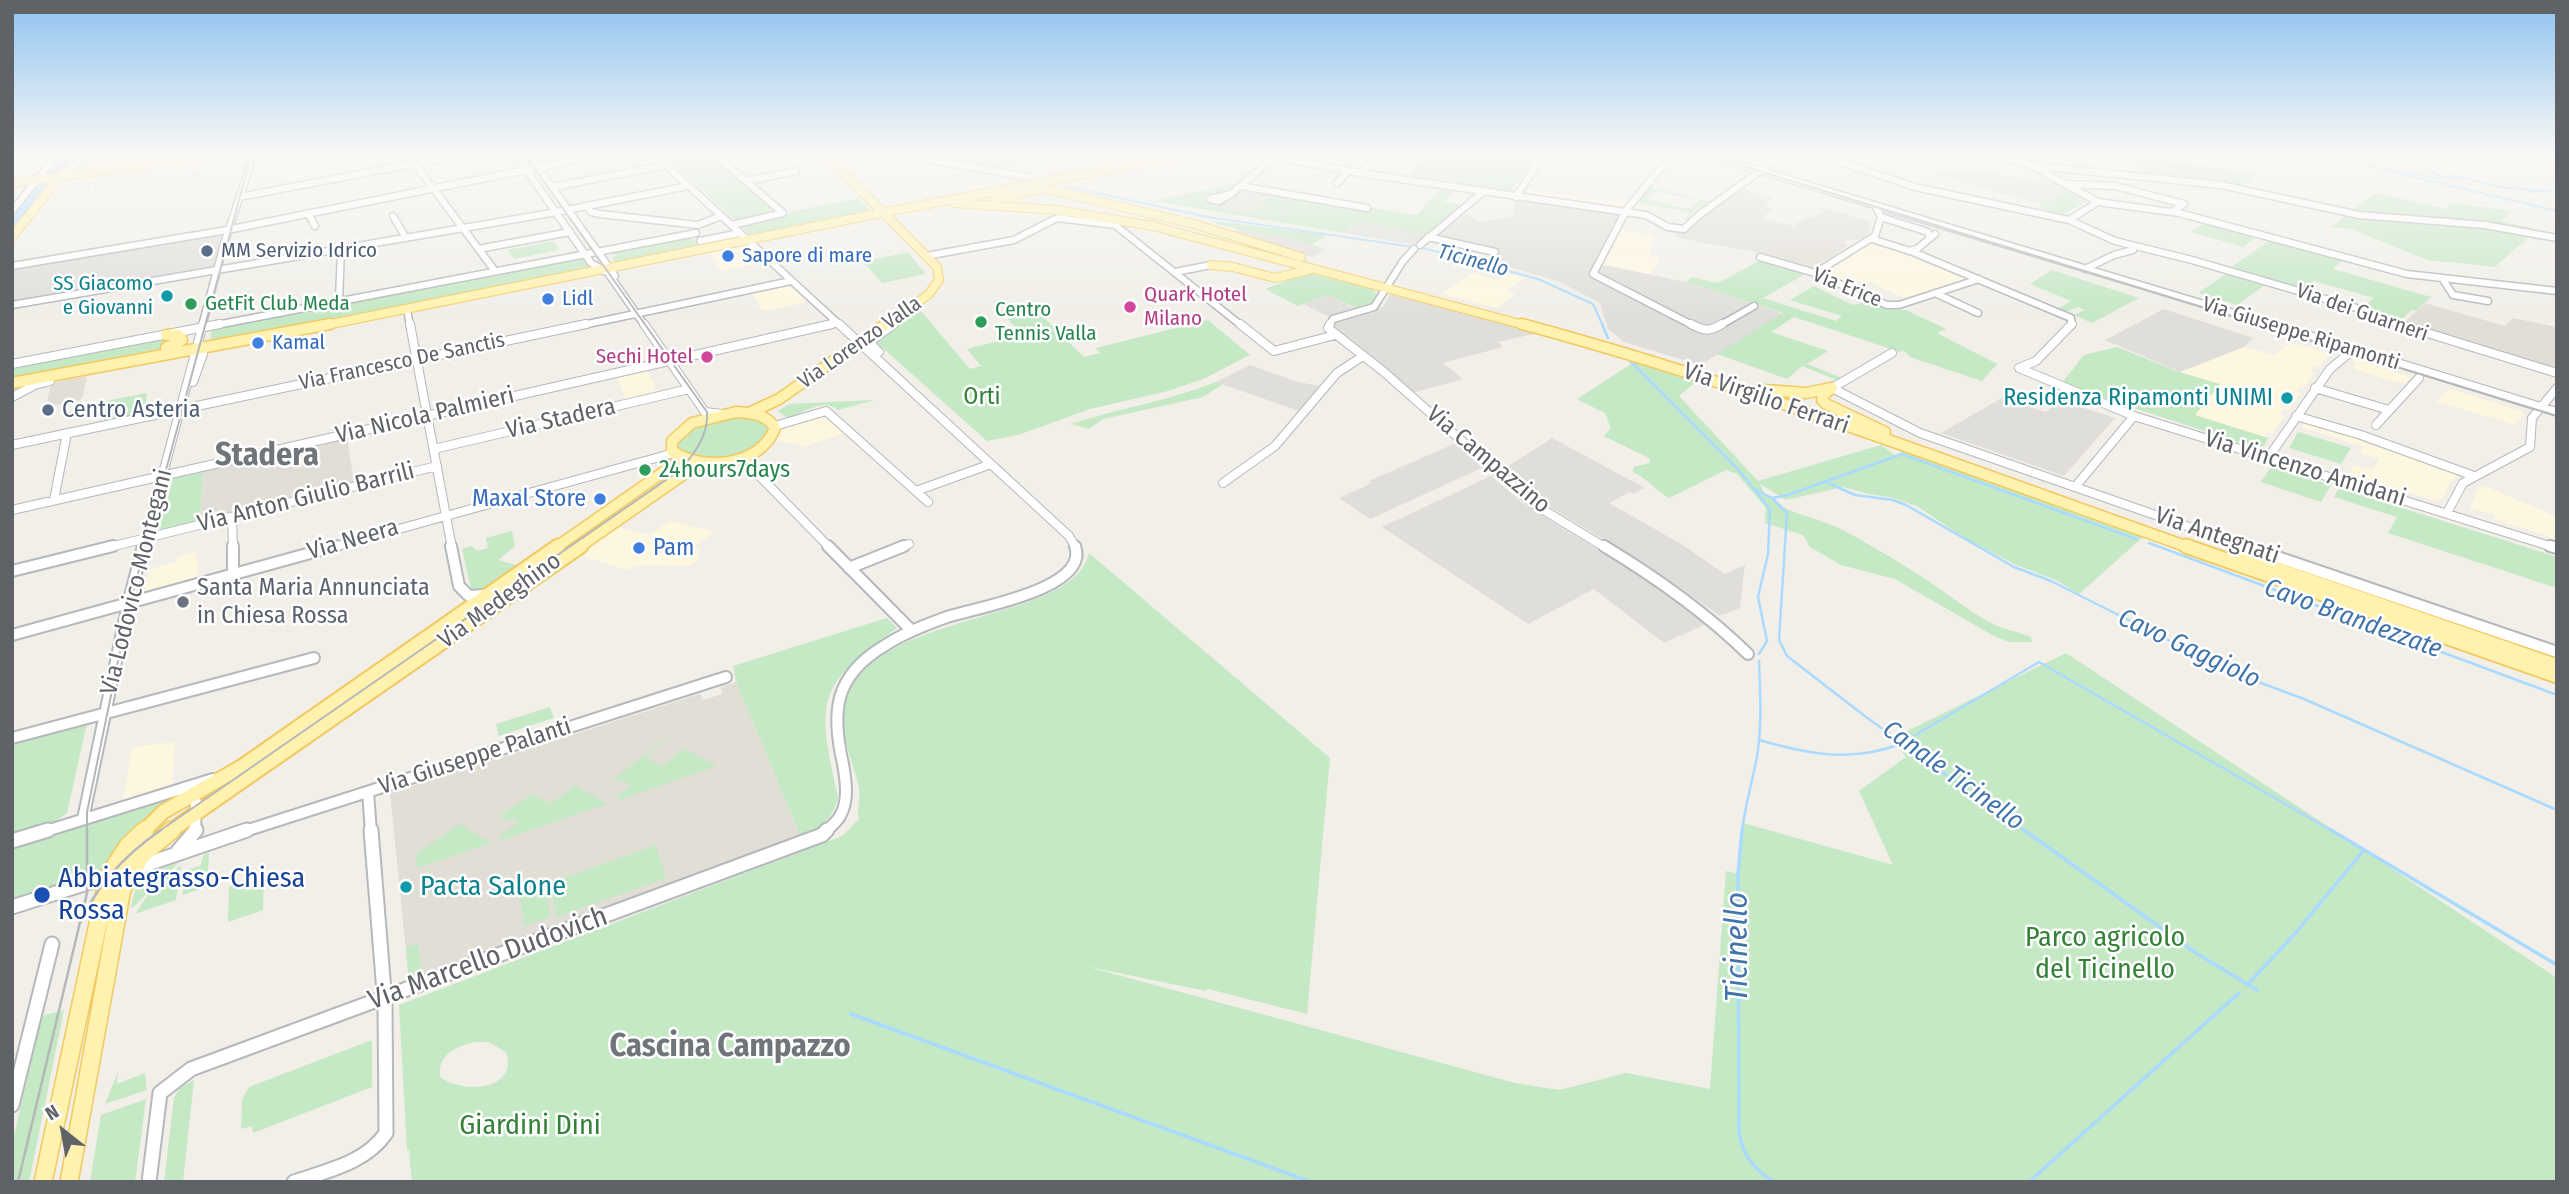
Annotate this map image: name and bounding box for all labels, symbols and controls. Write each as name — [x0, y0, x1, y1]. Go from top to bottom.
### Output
place label: MM Servizio Idrico — [221, 238, 377, 264]
water label: Ticinello — [1435, 239, 1511, 283]
marker: MM Servizio Idrico — [199, 243, 215, 259]
place label: Sapore di mare — [742, 243, 872, 269]
marker: Sapore di mare — [720, 248, 736, 264]
street label: Via Erice — [1809, 263, 1885, 313]
place label: SS Giacomo e Giovanni — [53, 271, 153, 321]
street label: Via dei Guarneri — [2293, 279, 2431, 347]
place label: Quark Hotel Milano — [1144, 282, 1247, 332]
place label: Lidl — [562, 286, 593, 312]
marker: SS Giacomo e Giovanni — [159, 288, 175, 304]
place label: GetFit Club Meda — [205, 291, 350, 317]
marker: Lidl — [540, 291, 556, 307]
street label: Via Lorenzo Valla — [794, 291, 926, 395]
street label: Via Giuseppe Ripamonti — [2199, 292, 2403, 376]
marker: GetFit Club Meda — [183, 296, 199, 312]
place label: Centro Tennis Valla — [995, 297, 1096, 347]
marker: Quark Hotel Milano — [1122, 299, 1138, 315]
marker: Centro Tennis Valla — [973, 314, 989, 330]
street label: Via Francesco De Sanctis — [297, 328, 507, 396]
place label: Kamal — [272, 330, 325, 356]
marker: Kamal — [250, 335, 266, 351]
place label: Sechi Hotel — [596, 344, 693, 370]
marker: Sechi Hotel — [699, 349, 715, 365]
street label: Via Virgilio Ferrari — [1679, 357, 1853, 441]
street label: Via Nicola Palmieri — [333, 381, 517, 451]
park label: Orti — [963, 383, 1001, 411]
place label: Residenza Ripamonti UNIMI — [2003, 384, 2273, 412]
marker: Residenza Ripamonti UNIMI — [2279, 390, 2295, 406]
street label: Via Stadera — [504, 392, 618, 446]
place label: Centro Asteria — [62, 396, 200, 424]
street label: Via Campazzino — [1420, 400, 1556, 520]
marker: Centro Asteria — [40, 402, 56, 418]
street label: Via Vincenzo Amidani — [2201, 425, 2409, 513]
district label: Stadera — [215, 437, 319, 475]
place label: 24hours7days — [659, 456, 790, 484]
street label: Via Anton Giulio Barrili — [195, 457, 417, 539]
marker: 24hours7days — [637, 462, 653, 478]
street label: Via Lodovico Montegani — [95, 466, 179, 698]
place label: Maxal Store — [472, 485, 586, 513]
marker: Maxal Store — [592, 491, 608, 507]
street label: Via Antegnati — [2151, 501, 2283, 571]
street label: Via Neera — [304, 513, 402, 567]
place label: Pam — [653, 534, 695, 562]
marker: Pam — [631, 540, 647, 556]
street label: Via Medeghino — [433, 547, 567, 655]
water label: Cavo Brandezzate — [2260, 572, 2446, 666]
place label: Santa Maria Annunciata in Chiesa Rossa — [197, 574, 430, 630]
marker: Santa Maria Annunciata in Chiesa Rossa — [175, 594, 191, 610]
water label: Cavo Gaggiolo — [2113, 603, 2265, 695]
street label: Via Giuseppe Palanti — [375, 712, 575, 802]
water label: Canale Ticinello — [1876, 714, 2030, 838]
place label: Abbiategrasso-Chiesa Rossa — [58, 862, 305, 928]
place label: Pacta Salone — [420, 870, 566, 904]
marker: Pacta Salone — [398, 879, 414, 895]
marker: Abbiategrasso-Chiesa Rossa — [32, 885, 52, 905]
water label: Ticinello — [1719, 892, 1757, 1002]
street label: Via Marcello Dudovich — [364, 900, 612, 1018]
park label: Parco agricolo del Ticinello — [2025, 921, 2185, 987]
district label: Cascina Campazzo — [609, 1028, 851, 1066]
north arrow — [28, 1096, 98, 1166]
text: N — [41, 1100, 63, 1125]
park label: Giardini Dini — [459, 1109, 601, 1143]

